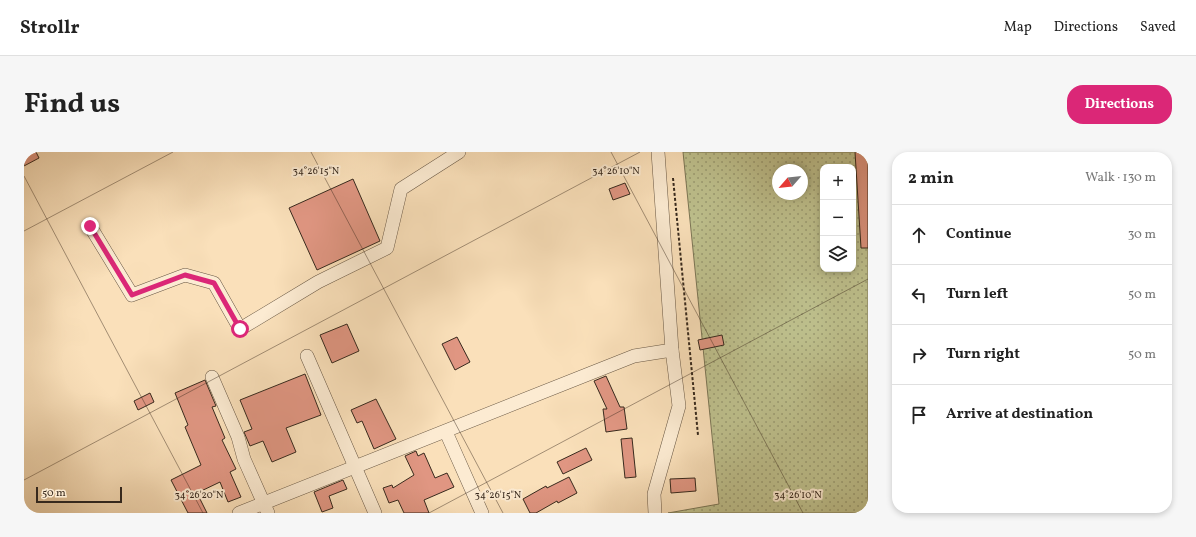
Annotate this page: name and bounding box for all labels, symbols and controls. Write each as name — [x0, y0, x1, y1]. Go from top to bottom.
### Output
text: Strollr — [20, 15, 80, 41]
text: Map — [1004, 18, 1032, 37]
text: Directions — [1054, 18, 1118, 37]
text: Saved — [1140, 18, 1176, 37]
text: Find us — [24, 85, 120, 124]
button: Directions — [1067, 85, 1172, 124]
text: 34°26'15"N — [293, 164, 340, 178]
text: 34°26'10"N — [592, 164, 640, 178]
north arrow — [772, 164, 808, 200]
map controls — [820, 164, 856, 272]
button: + — [820, 164, 856, 200]
text: 2 min — [908, 167, 954, 190]
text: Walk · 130 m — [1085, 169, 1156, 187]
button: − — [820, 200, 856, 236]
route end — [81, 217, 99, 235]
icon: ahead — [908, 224, 930, 246]
text: Continue — [946, 224, 1011, 245]
text: 30 m — [1128, 226, 1156, 244]
button: layers — [820, 236, 856, 272]
icon: left — [908, 284, 930, 306]
text: Turn left — [946, 284, 1008, 305]
text: 50 m — [1128, 286, 1156, 304]
route start — [231, 320, 249, 338]
icon: right — [908, 344, 930, 366]
text: Turn right — [946, 344, 1020, 365]
text: 50 m — [1128, 346, 1156, 364]
icon: arrive — [908, 404, 930, 426]
text: Arrive at destination — [946, 404, 1093, 425]
scale bar — [36, 485, 122, 504]
text: 50 m — [42, 486, 66, 501]
text: 34°26'20"N — [175, 488, 224, 502]
text: 34°26'15"N — [475, 488, 522, 502]
text: 34°26'10"N — [774, 488, 822, 502]

